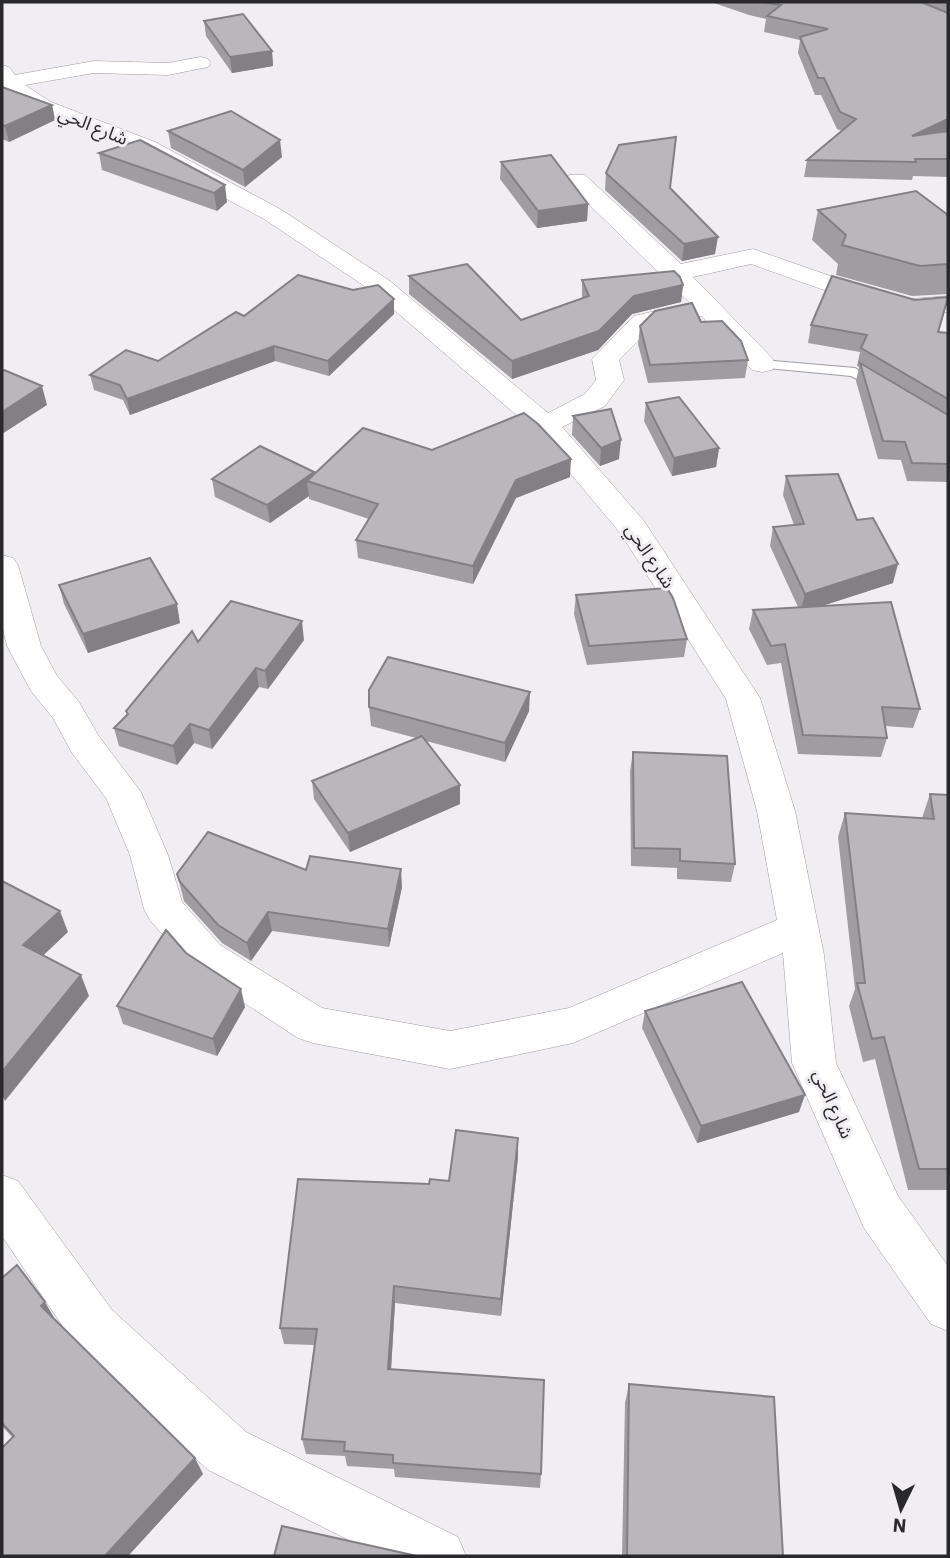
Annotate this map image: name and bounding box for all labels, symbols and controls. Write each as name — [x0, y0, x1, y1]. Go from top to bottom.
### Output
street label: شارع الحي — [54, 101, 131, 153]
street label: شارع الحي — [618, 519, 680, 594]
street label: شارع الحي — [805, 1066, 859, 1143]
north arrow — [866, 1474, 936, 1544]
text: N — [892, 1513, 907, 1538]

